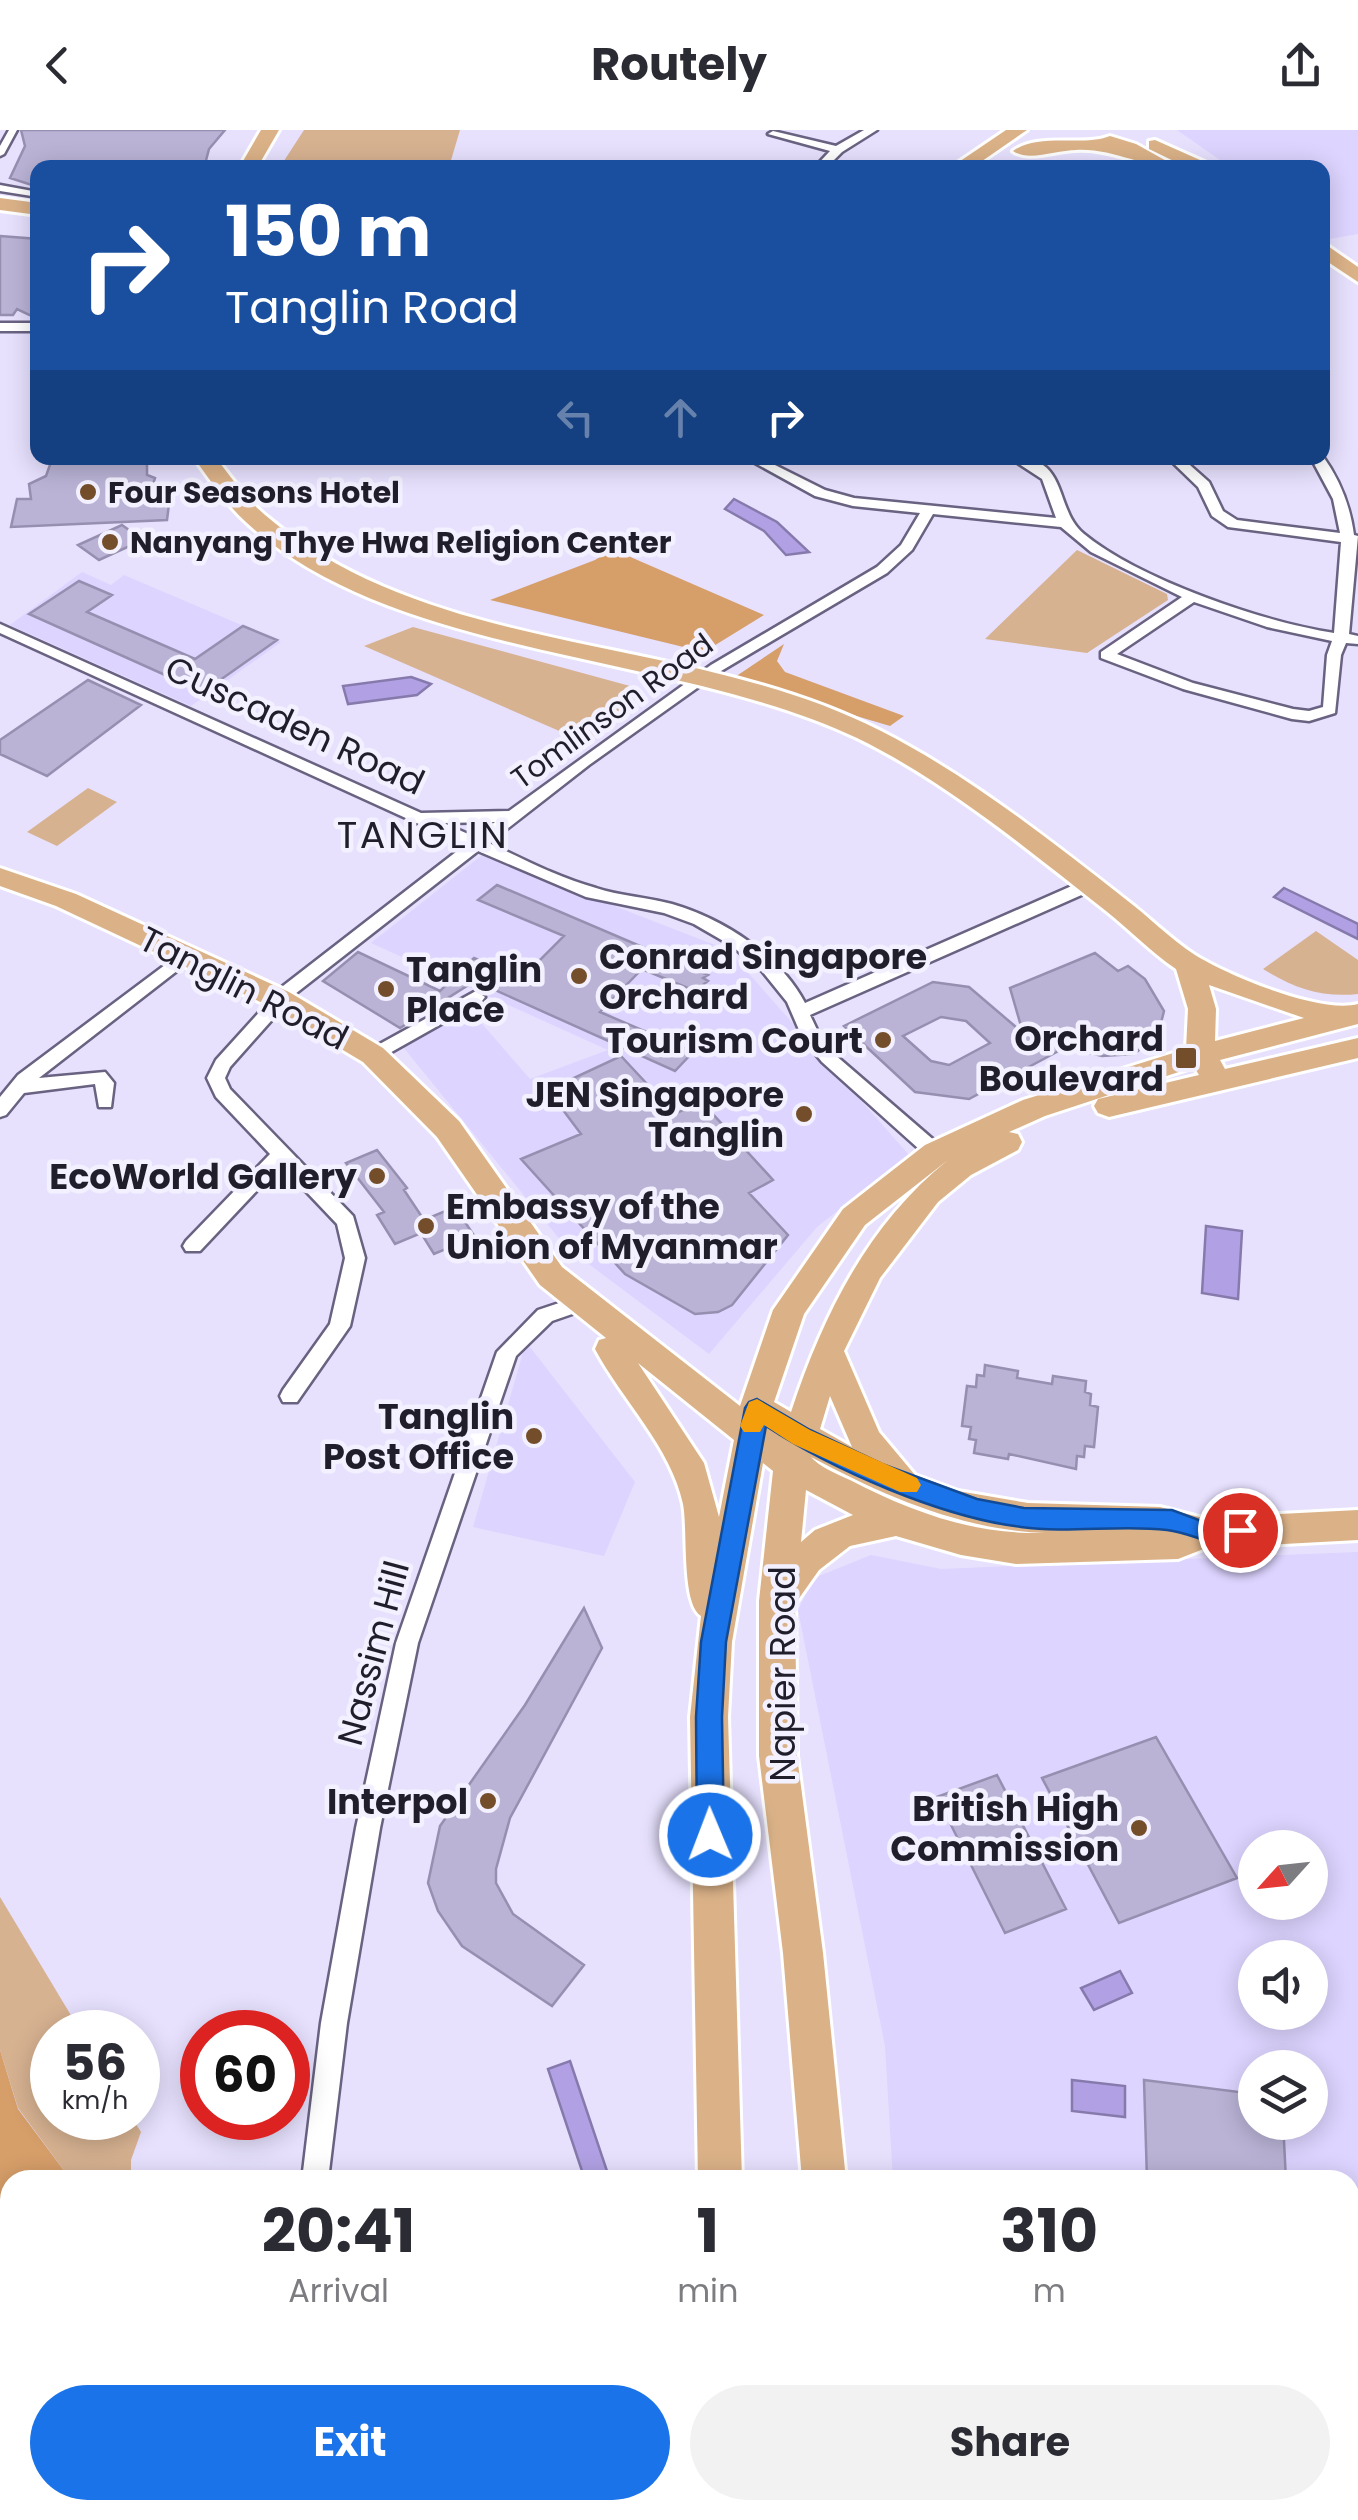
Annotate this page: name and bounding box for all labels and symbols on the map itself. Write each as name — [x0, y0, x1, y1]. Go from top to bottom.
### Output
place label: Four Seasons Hotel — [108, 471, 400, 514]
marker: Four Seasons Hotel — [77, 481, 99, 503]
place label: Nanyang Thye Hwa Religion Center — [130, 521, 672, 564]
marker: Nanyang Thye Hwa Religion Center — [99, 531, 121, 553]
street label: Tomlinson Road — [502, 623, 722, 799]
street label: Cuscaden Road — [157, 643, 433, 807]
district label: TANGLIN — [337, 808, 509, 861]
street label: Tanglin Road — [131, 914, 357, 1062]
place label: Conrad Singapore Orchard — [599, 932, 927, 1021]
place label: Tanglin Place — [406, 945, 542, 1034]
marker: Conrad Singapore Orchard — [568, 965, 590, 987]
marker: Tanglin Place — [375, 978, 397, 1000]
place label: Orchard Boulevard — [979, 1014, 1164, 1103]
place label: Tourism Court — [605, 1016, 863, 1065]
marker: Tourism Court — [872, 1029, 894, 1051]
marker: Orchard Boulevard — [1173, 1045, 1199, 1071]
place label: JEN Singapore Tanglin — [526, 1070, 784, 1159]
marker: JEN Singapore Tanglin — [793, 1103, 815, 1125]
place label: EcoWorld Gallery — [49, 1152, 358, 1201]
marker: EcoWorld Gallery — [366, 1165, 388, 1187]
place label: Embassy of the Union of Myanmar — [446, 1182, 778, 1271]
marker: Embassy of the Union of Myanmar — [415, 1215, 437, 1237]
place label: Tanglin Post Office — [323, 1392, 514, 1481]
marker: Tanglin Post Office — [523, 1425, 545, 1447]
pin — [1198, 1488, 1283, 1573]
street label: Nassim Hill — [325, 1555, 421, 1751]
street label: Napier Road — [758, 1566, 807, 1782]
place label: Interpol — [327, 1777, 468, 1826]
position arrow — [658, 1783, 762, 1887]
place label: British High Commission — [890, 1784, 1119, 1873]
marker: Interpol — [477, 1790, 499, 1812]
marker: British High Commission — [1128, 1817, 1150, 1839]
north arrow — [1238, 1830, 1328, 1920]
speed limit sign: 60 — [180, 2010, 310, 2140]

